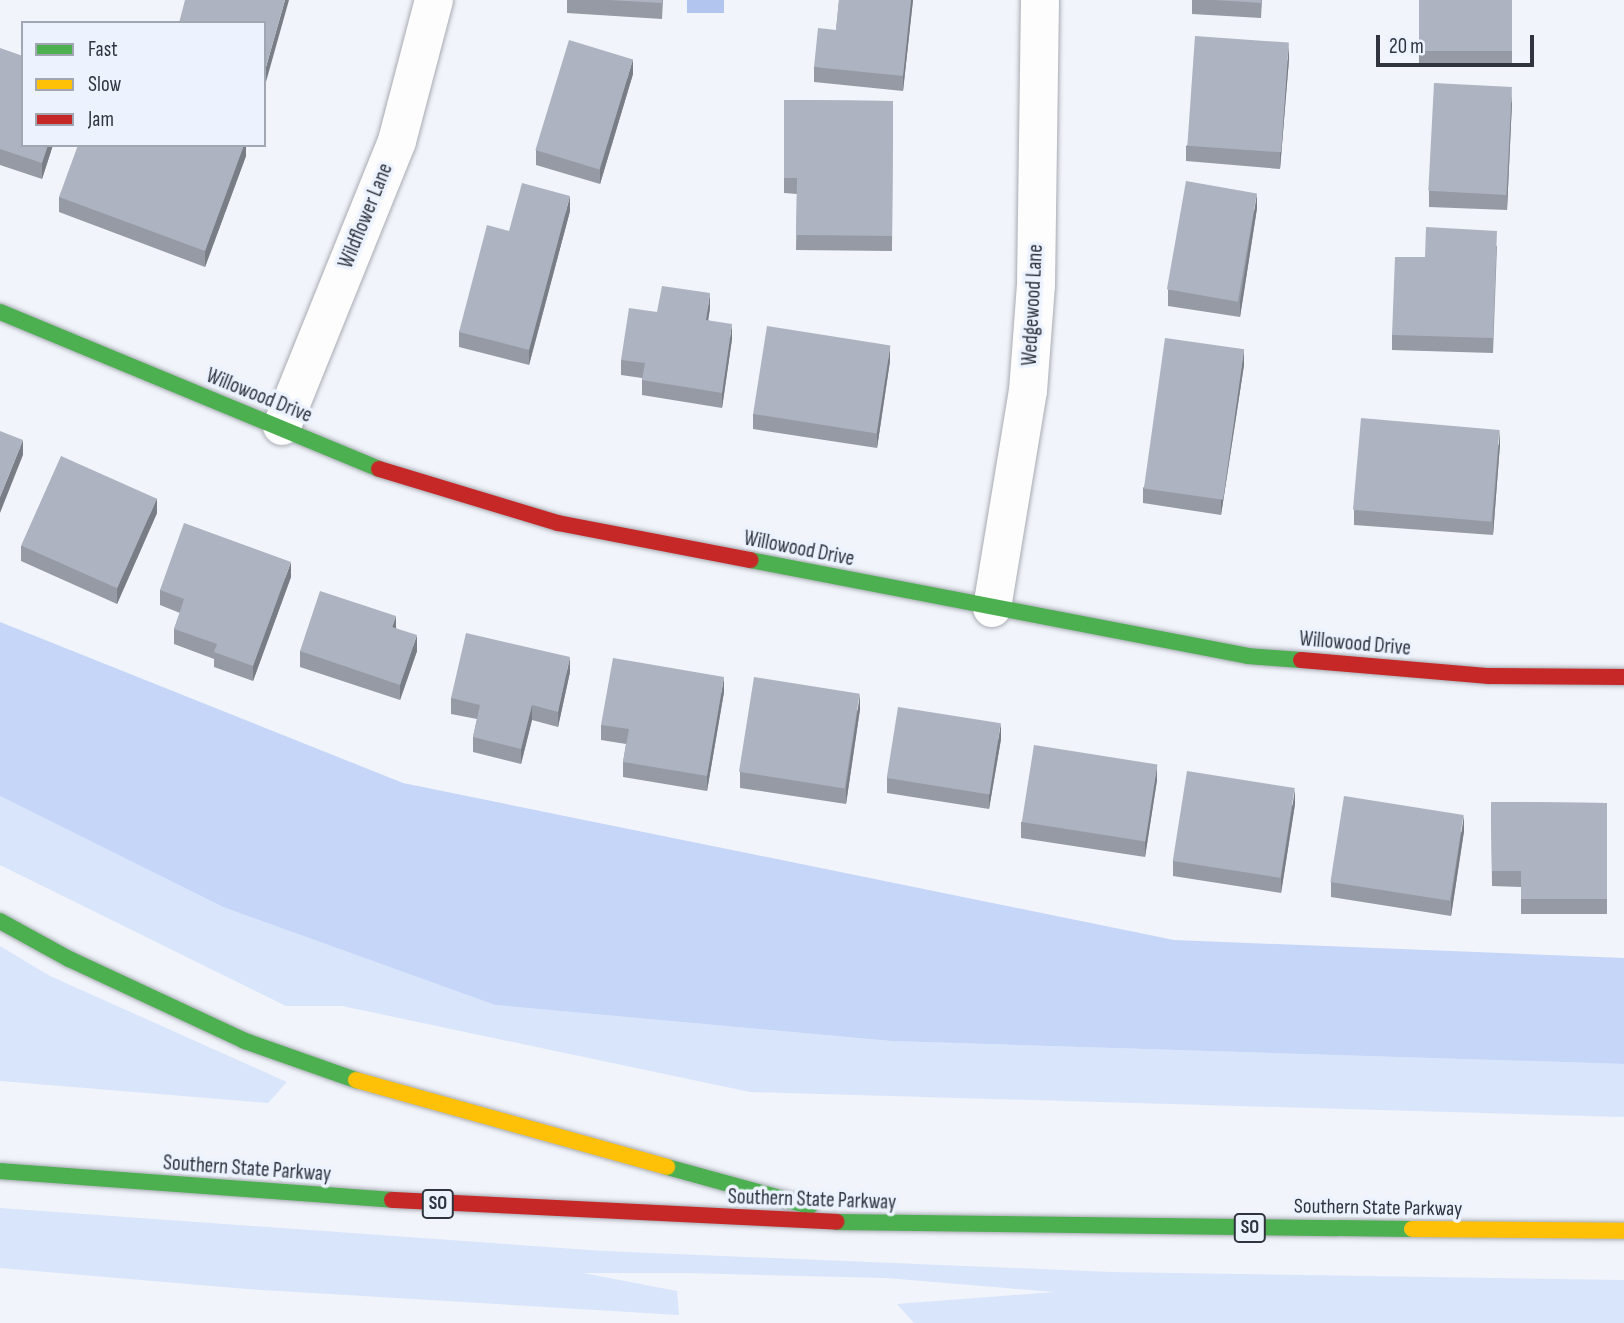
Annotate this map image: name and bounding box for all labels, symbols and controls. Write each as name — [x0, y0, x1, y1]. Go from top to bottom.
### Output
legend — [21, 21, 266, 147]
scale bar — [1379, 21, 1536, 65]
text: 20 m — [1389, 34, 1424, 59]
text: Fast — [88, 37, 118, 62]
text: Slow — [88, 72, 121, 97]
text: Jam — [88, 107, 114, 132]
street label: Wildflower Lane — [334, 160, 398, 272]
street label: Wedgewood Lane — [1017, 244, 1049, 366]
street label: Willowood Drive — [202, 363, 316, 429]
street label: Willowood Drive — [742, 526, 856, 572]
street label: Willowood Drive — [1298, 627, 1412, 661]
street label: Southern State Parkway — [162, 1151, 332, 1187]
street label: Southern State Parkway — [727, 1184, 897, 1216]
road number: SO — [420, 1188, 456, 1220]
street label: Southern State Parkway — [1294, 1194, 1462, 1222]
road number: SO — [1232, 1212, 1268, 1244]

